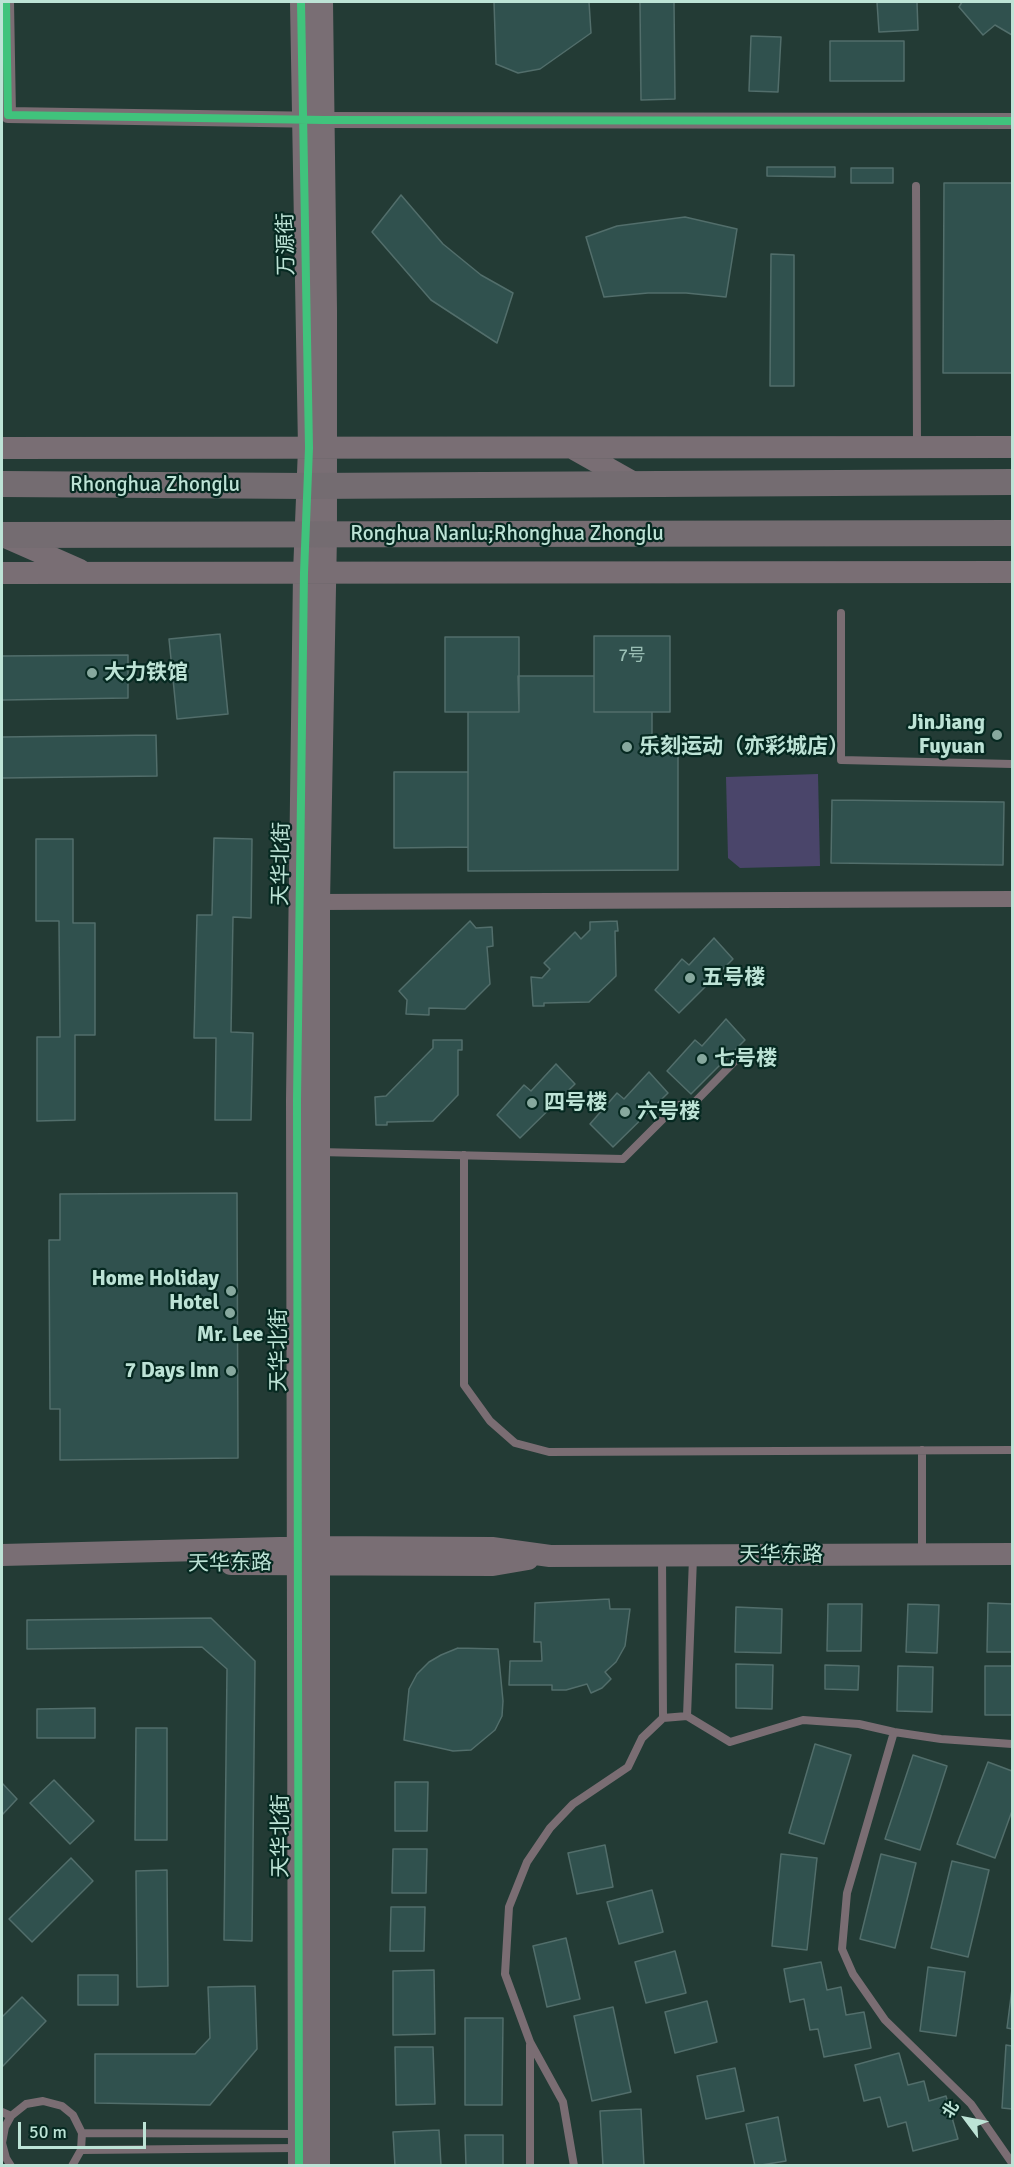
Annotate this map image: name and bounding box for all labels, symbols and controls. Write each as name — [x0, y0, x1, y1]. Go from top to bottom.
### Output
street label: 万源街 — [274, 212, 300, 276]
street label: Rhonghua Zhonglu — [70, 472, 240, 498]
street label: Ronghua Nanlu;Rhonghua Zhonglu — [350, 521, 664, 547]
house number: 7号 — [618, 645, 646, 667]
place label: 大力铁馆 — [104, 660, 188, 686]
marker: 大力铁馆 — [85, 666, 99, 680]
place label: JinJiang Fuyuan — [908, 710, 985, 760]
marker: JinJiang Fuyuan — [990, 728, 1004, 742]
place label: 乐刻运动（亦彩城店） — [639, 734, 849, 760]
marker: 乐刻运动（亦彩城店） — [620, 740, 634, 754]
street label: 天华北街 — [269, 822, 295, 906]
place label: 五号楼 — [702, 965, 765, 991]
marker: 五号楼 — [683, 971, 697, 985]
place label: 七号楼 — [714, 1046, 777, 1072]
marker: 七号楼 — [695, 1052, 709, 1066]
place label: 四号楼 — [544, 1090, 607, 1116]
marker: 四号楼 — [525, 1096, 539, 1110]
place label: 六号楼 — [637, 1099, 700, 1125]
marker: 六号楼 — [618, 1105, 632, 1119]
place label: Home Holiday Hotel — [91, 1266, 219, 1316]
marker: Home Holiday Hotel — [224, 1284, 238, 1298]
marker: Mr. Lee — [223, 1306, 237, 1320]
street label: 天华北街 — [266, 1308, 292, 1392]
place label: Mr. Lee — [197, 1322, 263, 1348]
place label: 7 Days Inn — [125, 1358, 219, 1384]
marker: 7 Days Inn — [224, 1364, 238, 1378]
street label: 天华东路 — [739, 1542, 823, 1568]
street label: 天华东路 — [188, 1551, 272, 1577]
street label: 天华北街 — [268, 1794, 294, 1878]
north arrow — [936, 2089, 996, 2149]
text: 北 — [938, 2097, 963, 2122]
scale bar — [21, 2110, 148, 2148]
text: 50 m — [29, 2121, 67, 2143]

